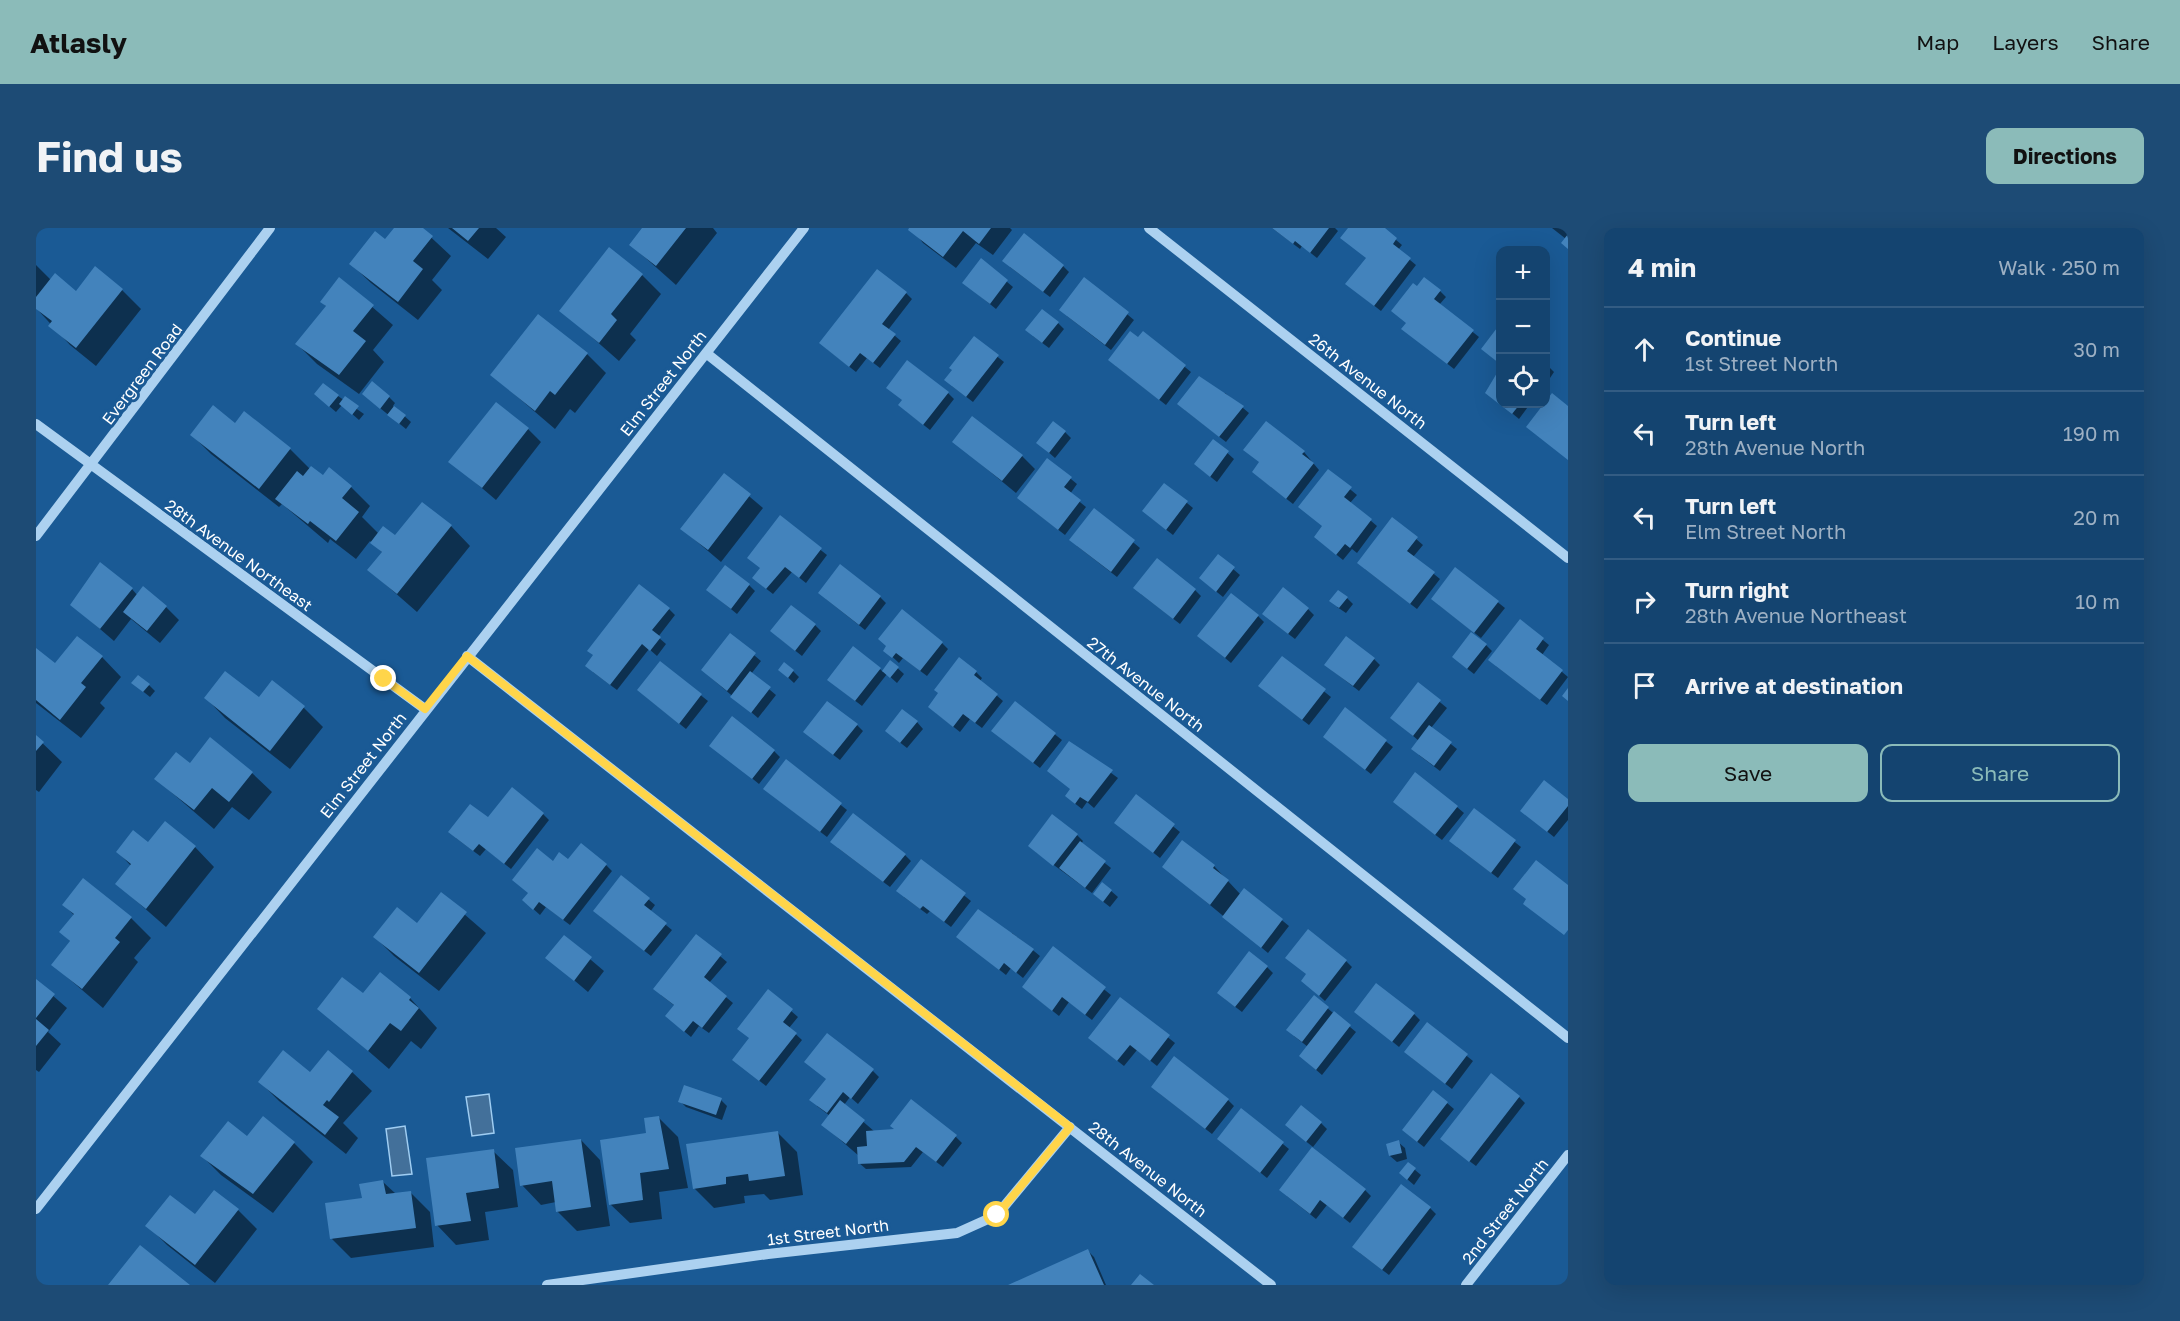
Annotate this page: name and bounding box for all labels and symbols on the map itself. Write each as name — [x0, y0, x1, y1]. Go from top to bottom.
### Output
street label: Evergreen Road — [98, 320, 186, 428]
street label: Elm Street North — [615, 326, 711, 440]
street label: 26th Avenue North — [1305, 329, 1431, 433]
street label: 28th Avenue Northeast — [161, 495, 317, 615]
street label: 27th Avenue North — [1083, 632, 1209, 736]
route end — [370, 665, 396, 691]
street label: Elm Street North — [315, 708, 411, 822]
street label: 28th Avenue North — [1085, 1117, 1211, 1221]
street label: 2nd Street North — [1457, 1154, 1553, 1268]
route start — [983, 1201, 1009, 1227]
street label: 1st Street North — [766, 1215, 890, 1249]

